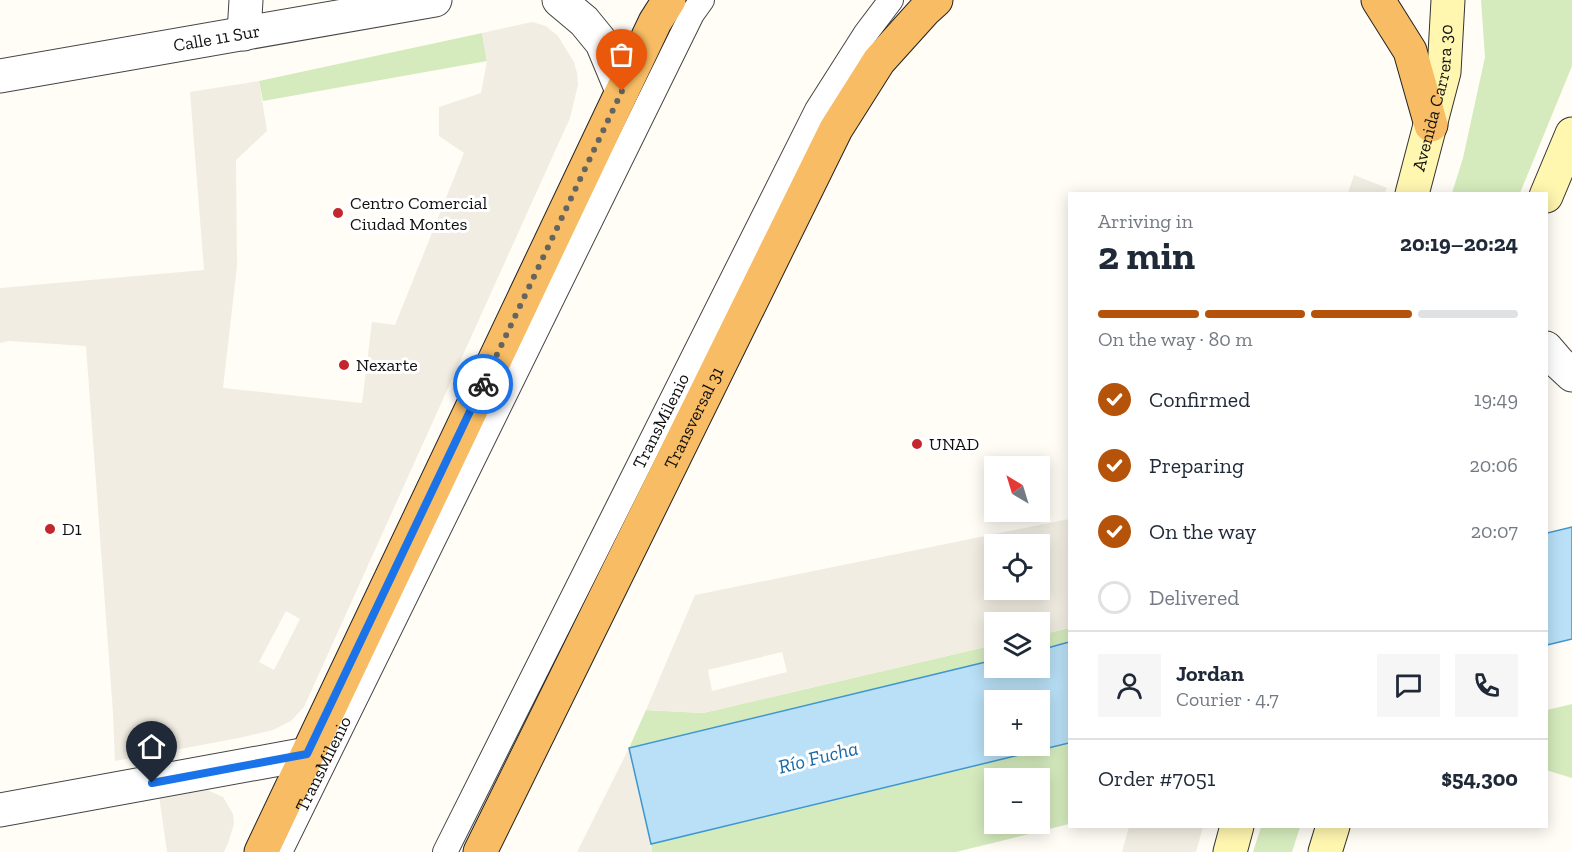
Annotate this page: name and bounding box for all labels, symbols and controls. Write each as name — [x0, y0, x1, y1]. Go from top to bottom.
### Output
street label: Calle 11 Sur — [172, 20, 262, 57]
street label: Avenida Carrera 30 — [1407, 24, 1458, 173]
pin — [596, 29, 647, 91]
icon: bag — [605, 38, 638, 71]
place label: Centro Comercial Ciudad Montes — [350, 192, 487, 235]
marker: Centro Comercial Ciudad Montes — [331, 206, 345, 220]
text: Arriving in — [1098, 209, 1193, 233]
text: 20:19–20:24 — [1400, 230, 1518, 257]
text: 2 min — [1098, 232, 1195, 279]
text: On the way · 80 m — [1098, 327, 1253, 351]
place label: Nexarte — [356, 354, 418, 376]
courier — [453, 354, 513, 414]
marker: Nexarte — [337, 358, 351, 372]
street label: Transversal 31 — [659, 363, 728, 473]
icon: bike — [467, 368, 500, 401]
street label: TransMilenio — [628, 370, 694, 473]
icon: check — [1098, 383, 1131, 416]
text: Confirmed — [1149, 386, 1250, 413]
text: 19:49 — [1474, 387, 1518, 411]
place label: UNAD — [929, 433, 979, 455]
marker: UNAD — [910, 437, 924, 451]
icon: check — [1098, 449, 1131, 482]
text: Preparing — [1149, 452, 1244, 479]
text: 20:06 — [1470, 453, 1518, 477]
north arrow — [984, 456, 1050, 522]
map controls — [984, 456, 1050, 834]
icon: check — [1098, 515, 1131, 548]
place label: D1 — [62, 518, 82, 540]
text: On the way — [1149, 518, 1256, 545]
text: 20:07 — [1471, 519, 1518, 543]
marker: D1 — [43, 522, 57, 536]
button: locate — [984, 534, 1050, 600]
text: Delivered — [1149, 584, 1239, 611]
button: layers — [984, 612, 1050, 678]
button: person — [1098, 654, 1161, 717]
button: chat — [1377, 654, 1440, 717]
button: phone — [1455, 654, 1518, 717]
text: Jordan — [1176, 660, 1244, 687]
text: Courier · 4.7 — [1176, 687, 1279, 711]
button: + — [984, 690, 1050, 756]
street label: TransMilenio — [290, 713, 356, 816]
pin — [126, 721, 177, 783]
icon: home — [135, 730, 168, 763]
water label: Río Fucha — [776, 736, 860, 778]
text: Order #7051 — [1098, 765, 1215, 792]
text: $54,300 — [1441, 765, 1518, 792]
button: − — [984, 768, 1050, 834]

